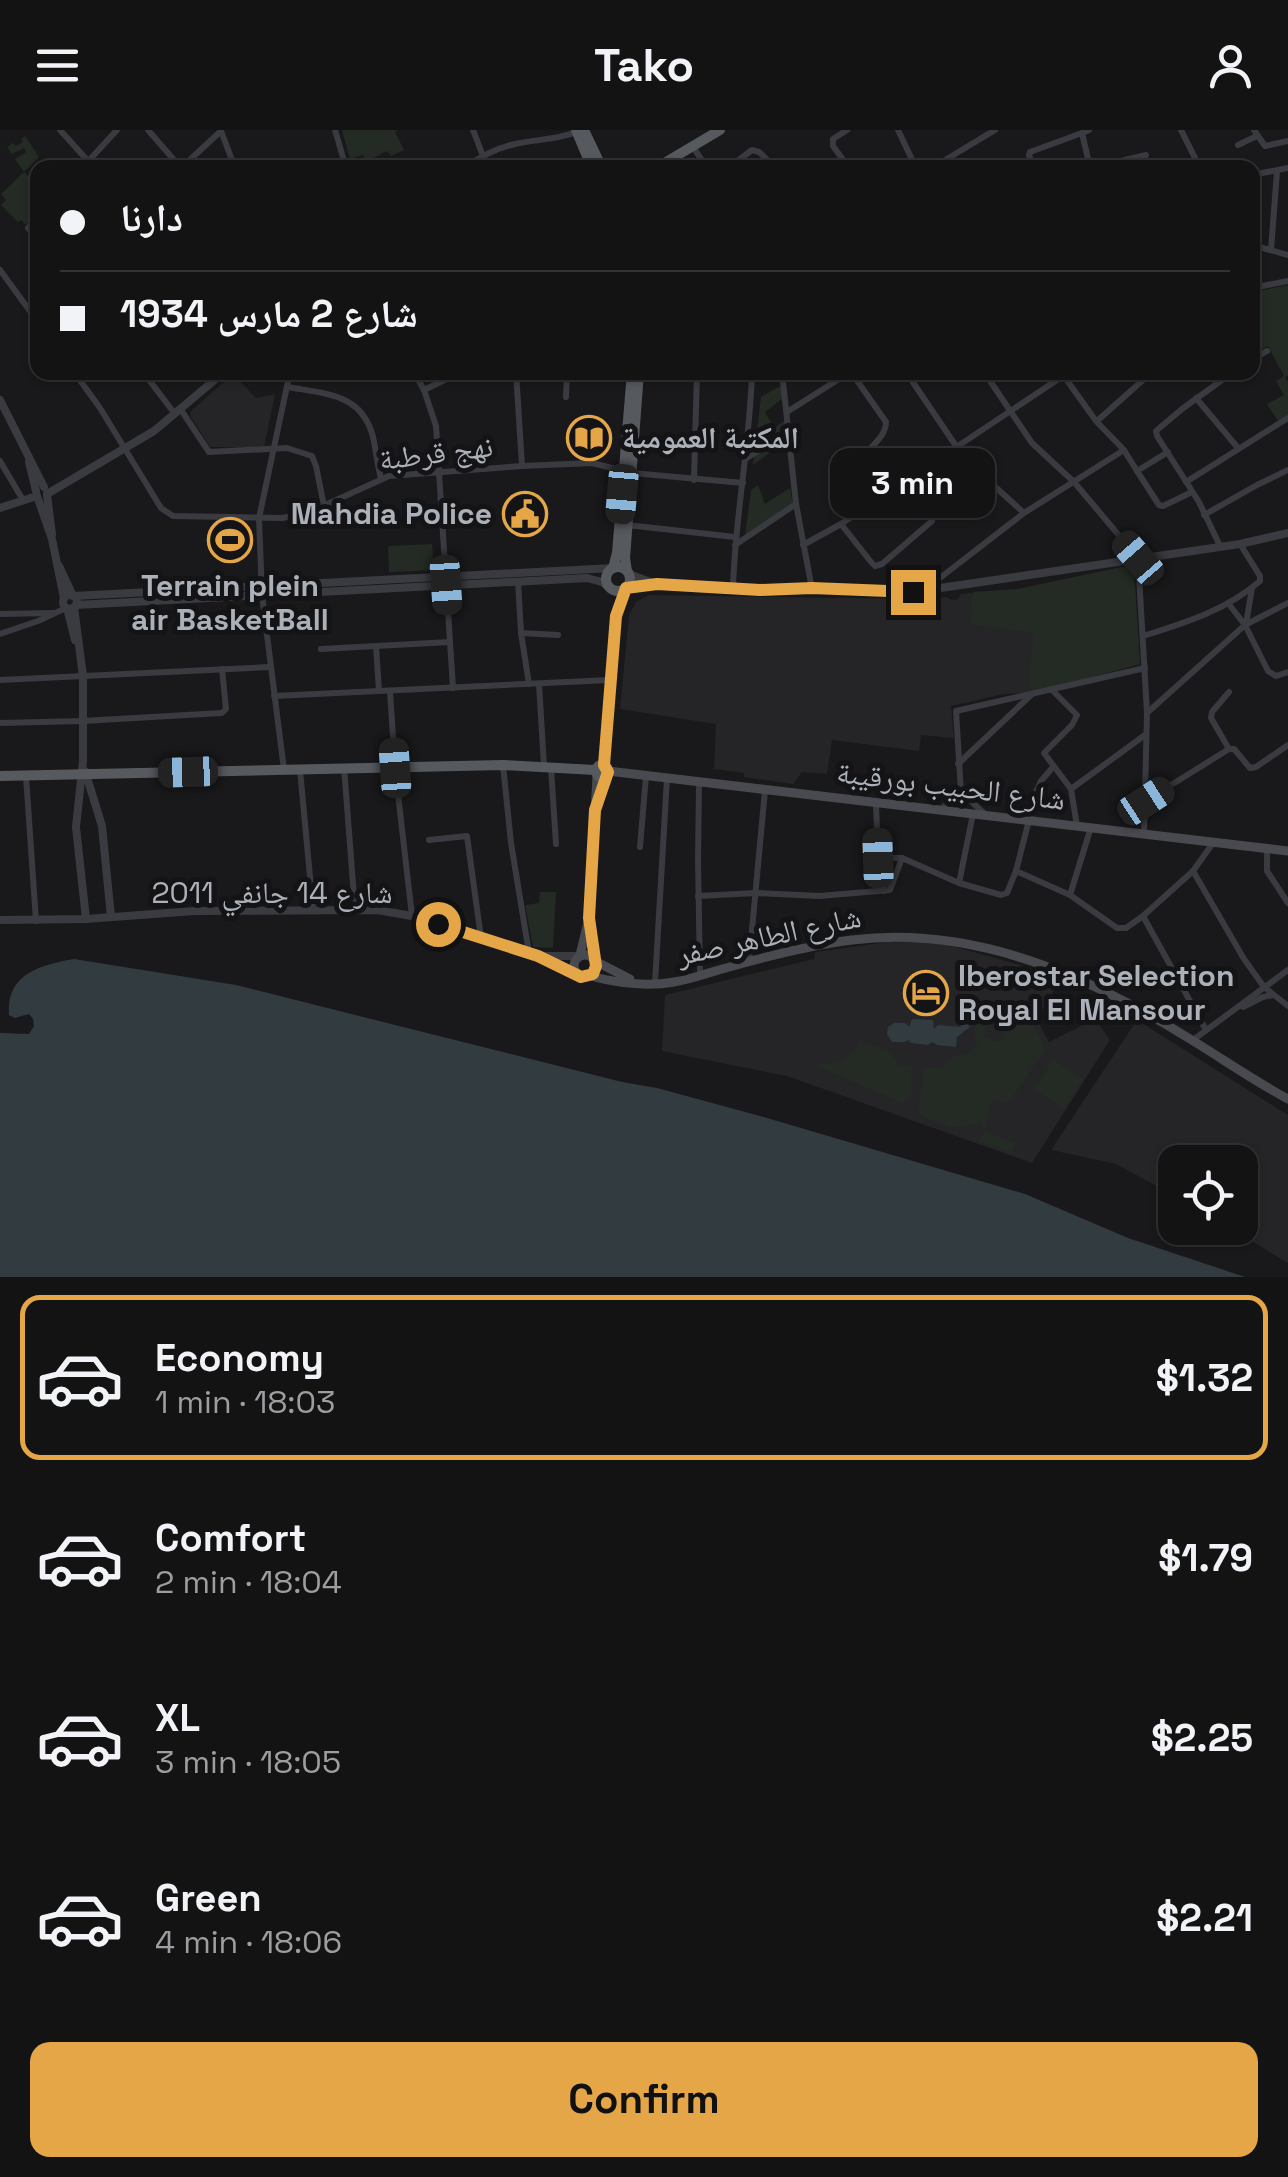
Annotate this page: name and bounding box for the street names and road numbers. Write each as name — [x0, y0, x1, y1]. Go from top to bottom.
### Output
street label: نهج قرطبة — [377, 426, 495, 479]
street label: شارع الحبيب بورقيبة — [835, 752, 1067, 819]
street label: شارع 14 جانفي 2011 — [151, 873, 393, 917]
street label: شارع الطاهر صفر — [672, 897, 864, 974]

